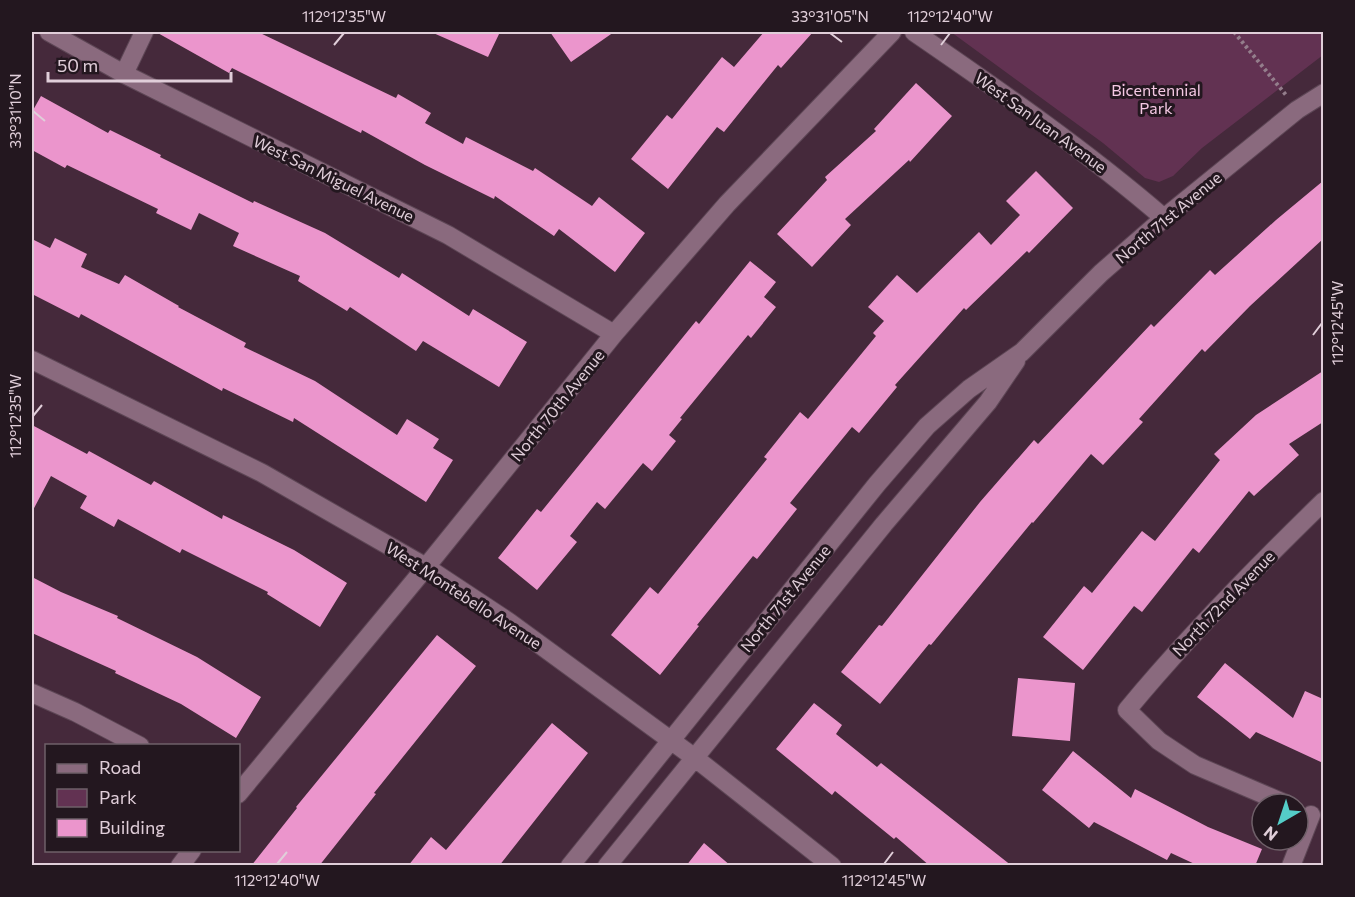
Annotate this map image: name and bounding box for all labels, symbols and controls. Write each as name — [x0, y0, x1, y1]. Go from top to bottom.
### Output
text: 112°12'35"W — [302, 7, 386, 25]
text: 33°31'05"N — [791, 7, 869, 25]
text: 112°12'40"W — [907, 7, 993, 25]
scale bar — [48, 45, 231, 83]
text: 50 m — [57, 54, 98, 76]
street label: West San Juan Avenue — [971, 68, 1111, 176]
text: 33°31'10"N — [6, 73, 24, 149]
park label: Bicentennial Park — [1111, 80, 1201, 117]
street label: West San Miguel Avenue — [251, 131, 417, 225]
street label: North 71st Avenue — [1111, 167, 1225, 267]
text: 112°12'45"W — [1328, 281, 1346, 365]
street label: North 70th Avenue — [506, 345, 608, 465]
text: 112°12'35"W — [6, 374, 24, 458]
street label: West Montebello Avenue — [383, 538, 545, 652]
street label: North 71st Avenue — [736, 541, 834, 655]
street label: North 72nd Avenue — [1168, 546, 1278, 660]
legend — [45, 744, 240, 852]
text: Road — [99, 756, 141, 778]
text: Park — [99, 786, 137, 808]
north arrow — [1250, 792, 1310, 852]
text: Building — [99, 816, 165, 838]
text: N — [1260, 823, 1281, 845]
text: 112°12'40"W — [234, 871, 320, 889]
text: 112°12'45"W — [842, 871, 926, 889]

